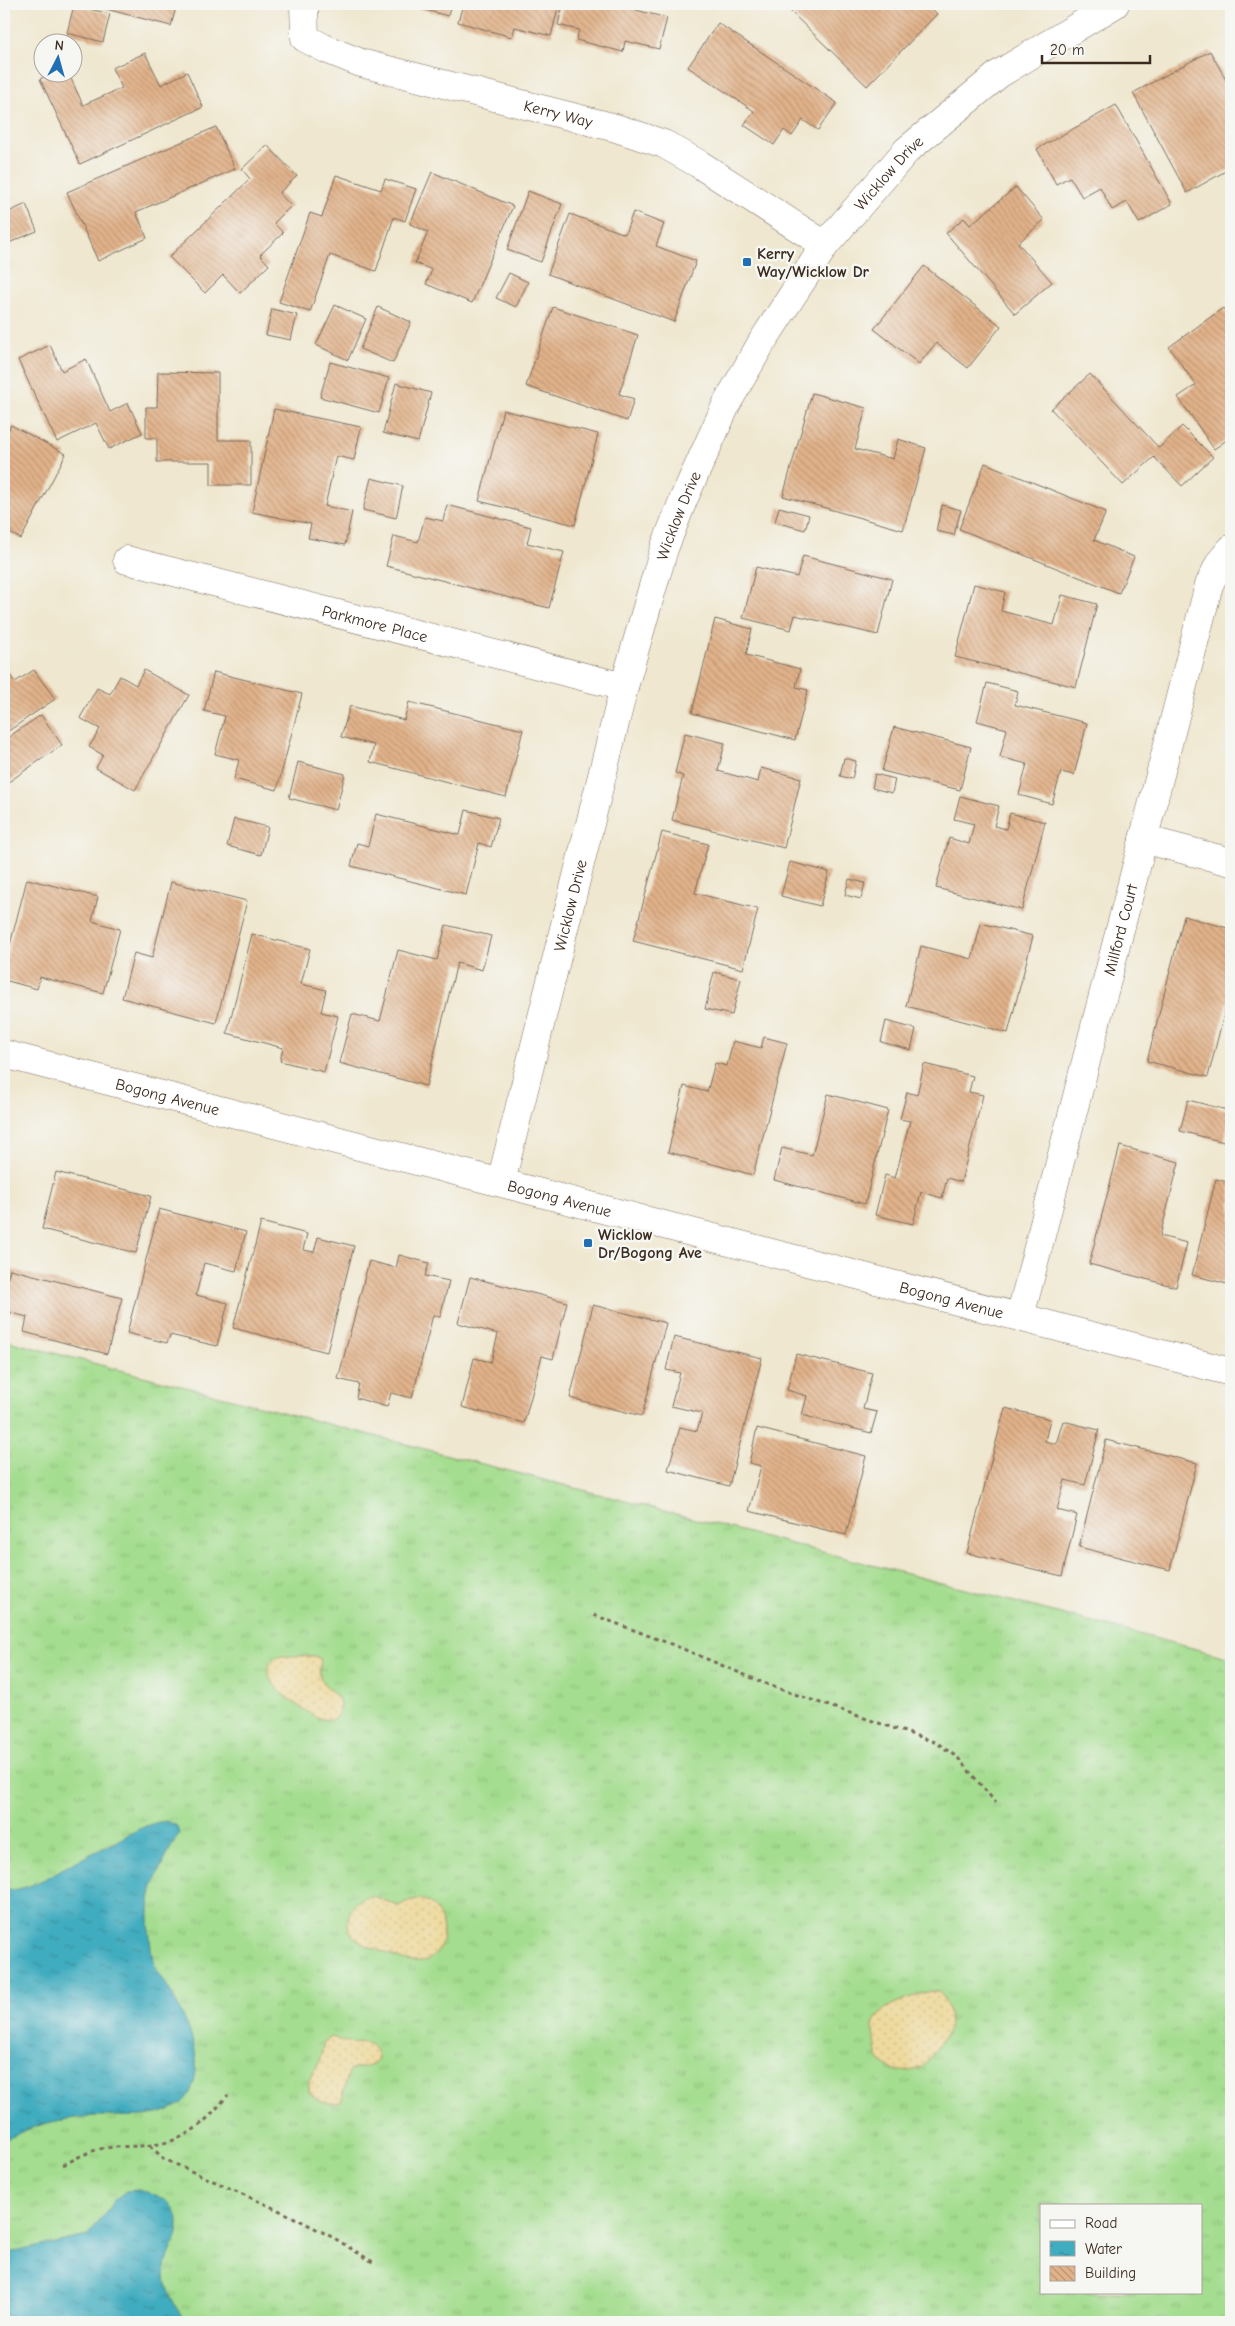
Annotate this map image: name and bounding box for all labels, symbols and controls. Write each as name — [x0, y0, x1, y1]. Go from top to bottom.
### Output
north arrow — [32, 32, 82, 82]
scale bar — [1042, 32, 1150, 64]
text: N — [54, 37, 65, 54]
text: 20 m — [1050, 41, 1084, 59]
street label: Kerry Way — [522, 97, 595, 132]
street label: Wicklow Drive — [851, 132, 927, 214]
place label: Kerry Way/Wicklow Dr — [757, 245, 870, 281]
marker: Kerry Way/Wicklow Dr — [741, 256, 753, 268]
street label: Wicklow Drive — [653, 469, 705, 562]
street label: Parkmore Place — [320, 602, 429, 646]
street label: Wicklow Drive — [551, 858, 591, 954]
street label: Millford Court — [1101, 882, 1142, 978]
street label: Bogong Avenue — [113, 1075, 221, 1119]
street label: Bogong Avenue — [505, 1177, 613, 1221]
place label: Wicklow Dr/Bogong Ave — [598, 1226, 702, 1262]
marker: Wicklow Dr/Bogong Ave — [582, 1237, 594, 1249]
street label: Bogong Avenue — [897, 1278, 1005, 1323]
legend — [1040, 2204, 1202, 2294]
text: Road — [1085, 2214, 1117, 2232]
text: Water — [1085, 2240, 1122, 2258]
text: Building — [1085, 2264, 1136, 2282]

